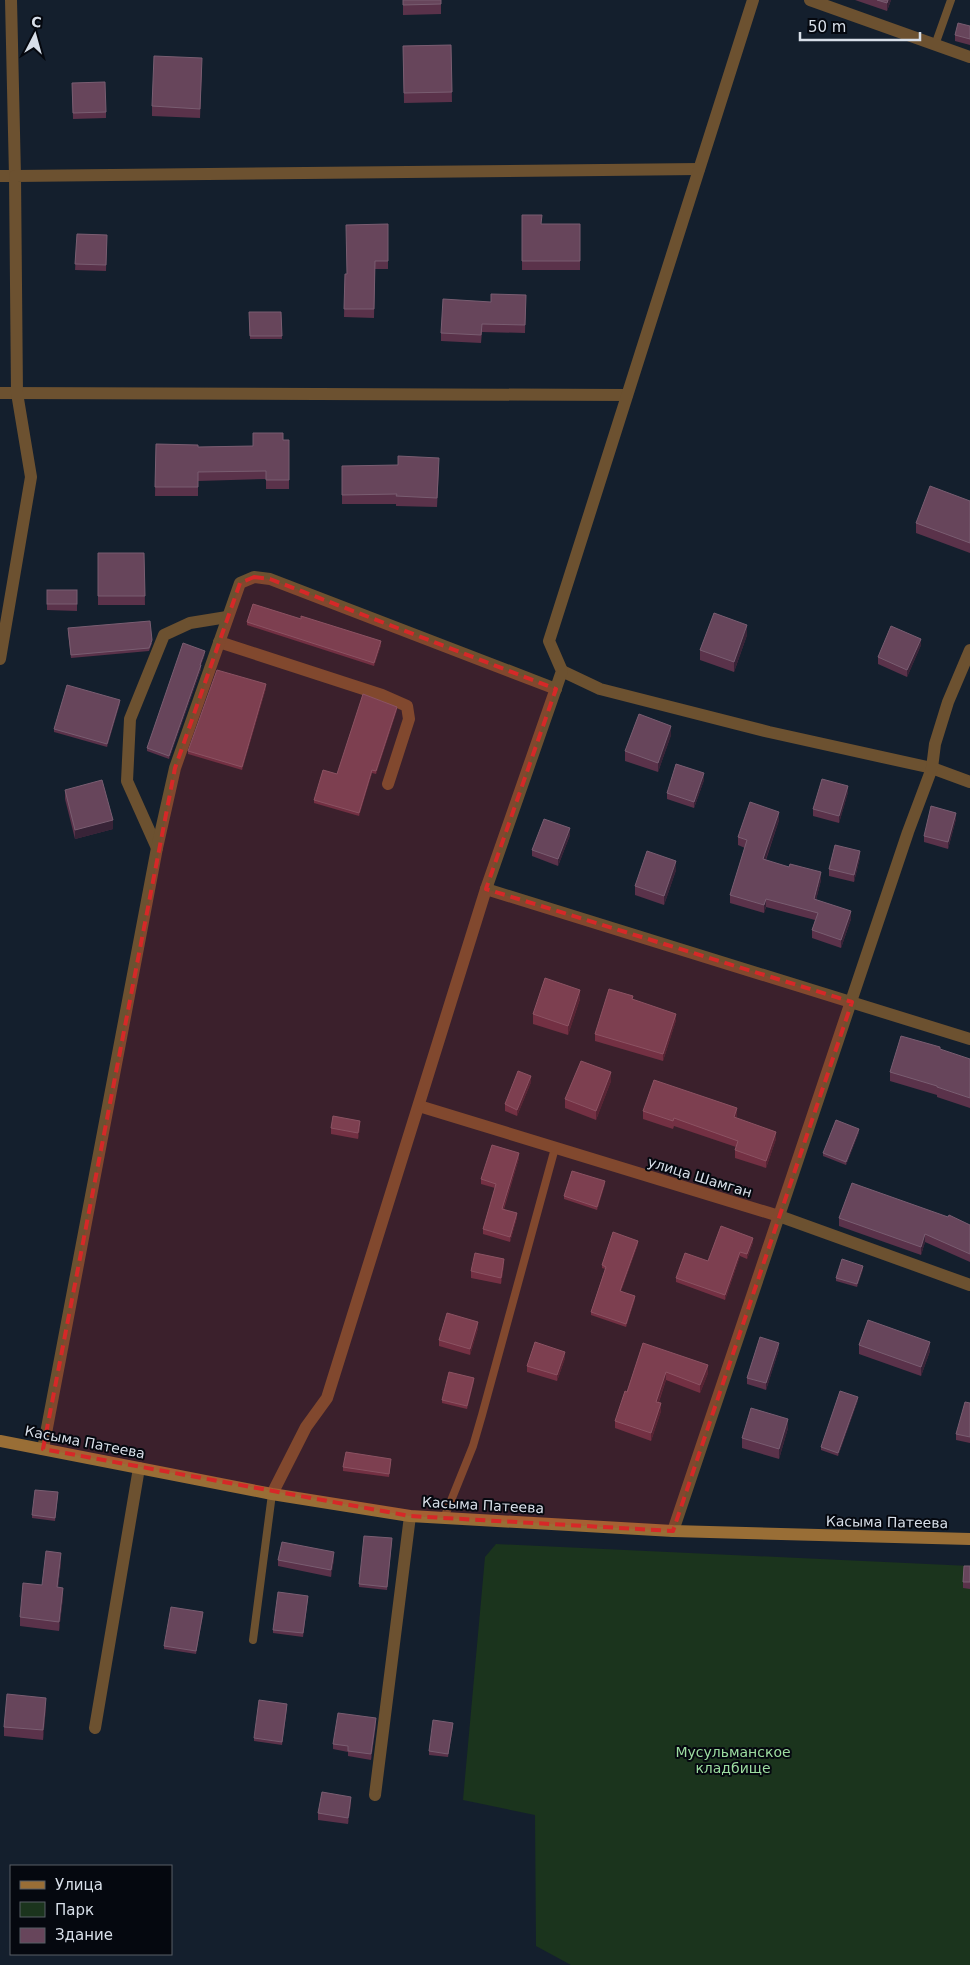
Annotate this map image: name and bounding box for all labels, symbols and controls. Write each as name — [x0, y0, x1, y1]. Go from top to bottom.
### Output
north arrow — [10, 10, 60, 60]
scale bar — [800, 10, 920, 42]
text: С — [30, 14, 42, 31]
text: 50 m — [808, 18, 846, 36]
street label: улица Шамган — [646, 1154, 754, 1200]
street label: Касыма Патеева — [24, 1422, 146, 1462]
street label: Касыма Патеева — [422, 1494, 544, 1516]
street label: Касыма Патеева — [826, 1513, 948, 1531]
park label: Мусульманское кладбище — [675, 1744, 791, 1776]
legend — [10, 1865, 172, 1955]
text: Улица — [55, 1876, 103, 1894]
text: Парк — [55, 1901, 94, 1919]
text: Здание — [55, 1926, 113, 1944]

